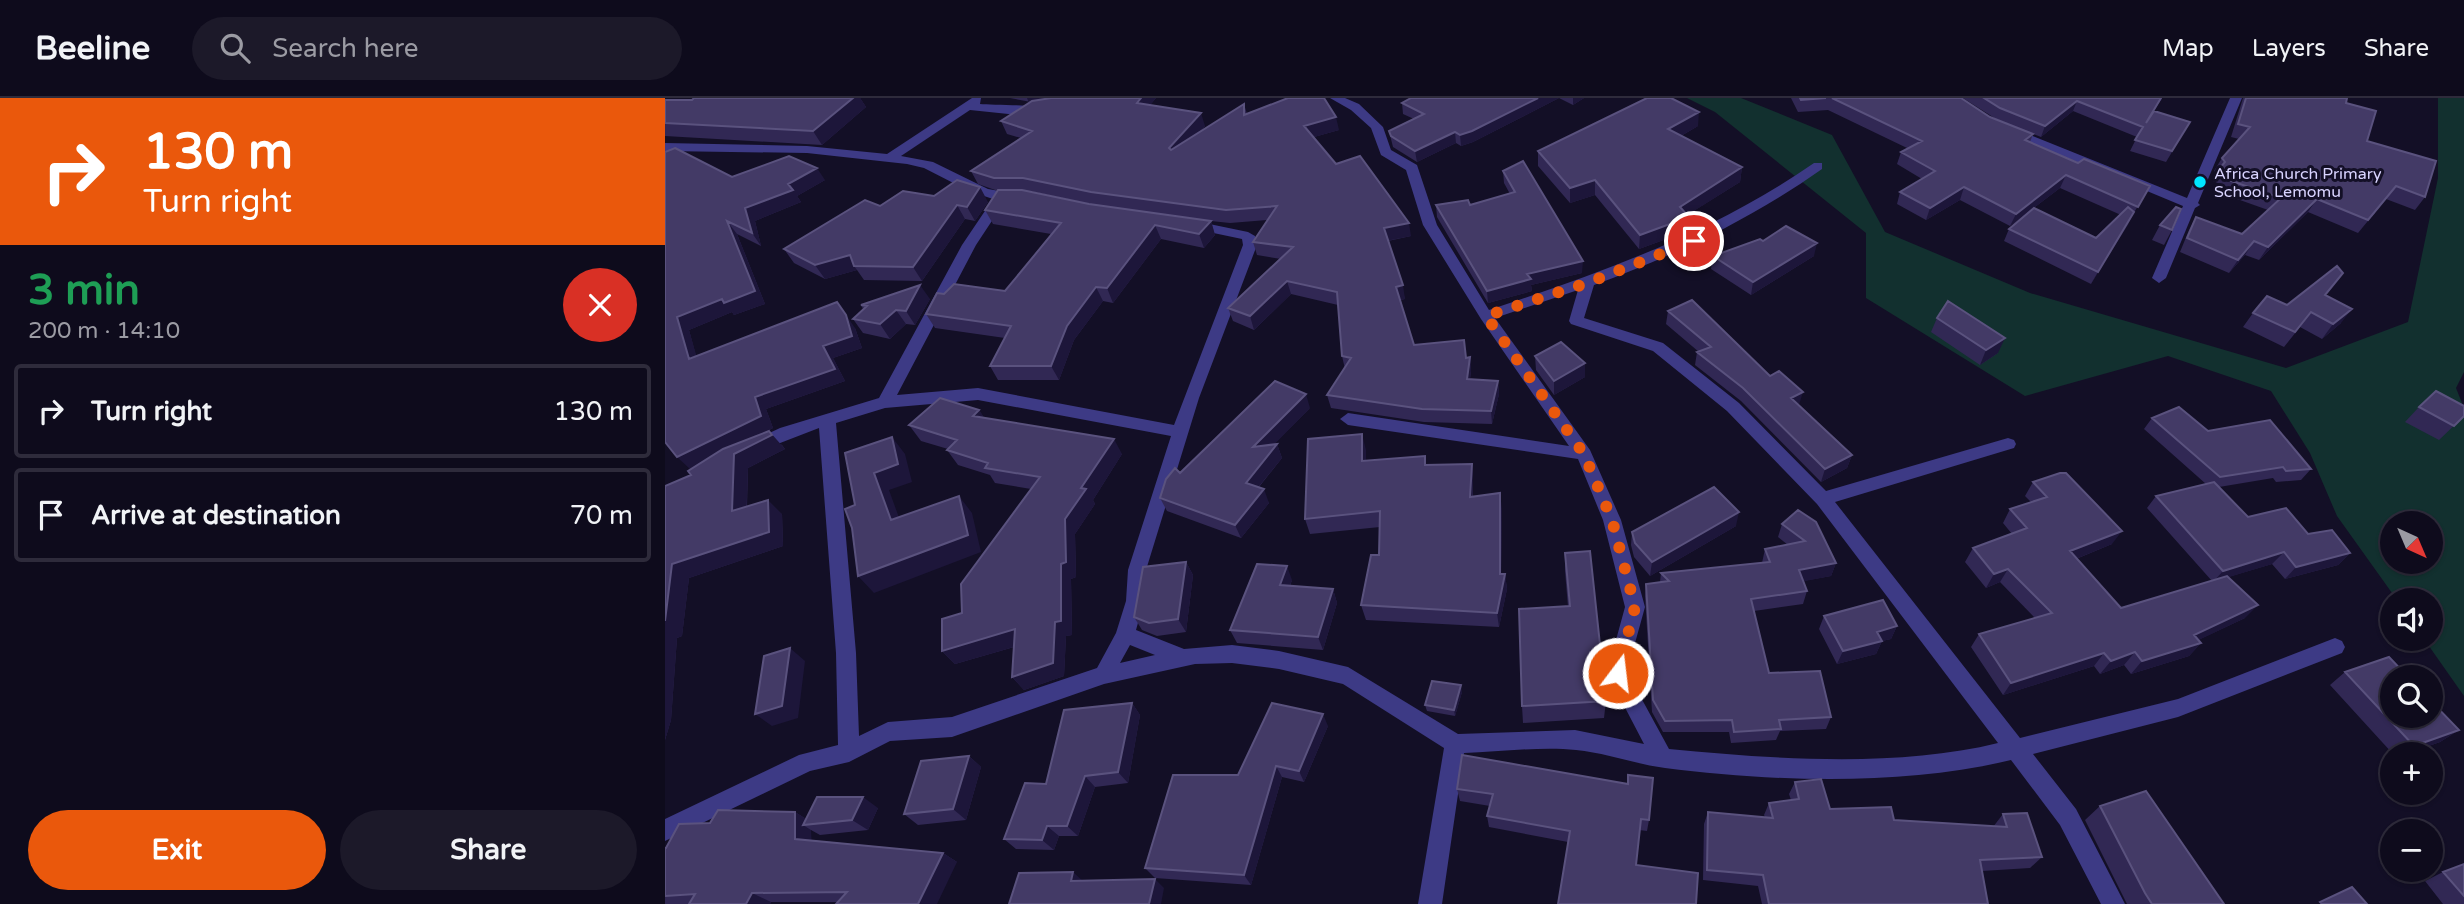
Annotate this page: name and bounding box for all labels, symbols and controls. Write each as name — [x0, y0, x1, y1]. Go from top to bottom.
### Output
search box — [192, 17, 682, 80]
text: Beeline — [35, 29, 150, 68]
icon: search — [216, 29, 254, 67]
text: Search here — [272, 33, 418, 64]
text: Map — [2162, 34, 2214, 63]
text: Layers — [2252, 34, 2326, 63]
text: Share — [2364, 34, 2429, 63]
text: 130 m — [143, 123, 293, 182]
icon: right — [28, 126, 119, 217]
place label: Africa Church Primary School, Lemomu — [2214, 164, 2382, 202]
marker: Africa Church Primary School, Lemomu — [2192, 174, 2208, 190]
text: Turn right — [143, 183, 292, 221]
pin — [1664, 211, 1724, 271]
icon: arrive — [1675, 222, 1713, 260]
text: 3 min — [28, 265, 140, 316]
button: close — [563, 268, 637, 342]
text: 200 m · 14:10 — [28, 317, 180, 345]
icon: right — [32, 392, 70, 430]
text: Turn right — [91, 396, 212, 427]
text: 130 m — [553, 396, 633, 427]
icon: arrive — [32, 496, 70, 534]
text: Arrive at destination — [91, 500, 341, 531]
text: 70 m — [570, 500, 633, 531]
north arrow — [2380, 511, 2443, 574]
map controls — [2380, 511, 2443, 882]
button: sound — [2380, 588, 2443, 651]
position arrow — [1581, 636, 1655, 710]
button: search — [2380, 665, 2443, 728]
button: + — [2380, 742, 2443, 805]
button: Exit — [28, 810, 326, 890]
button: Share — [340, 810, 637, 890]
button: − — [2380, 819, 2443, 882]

